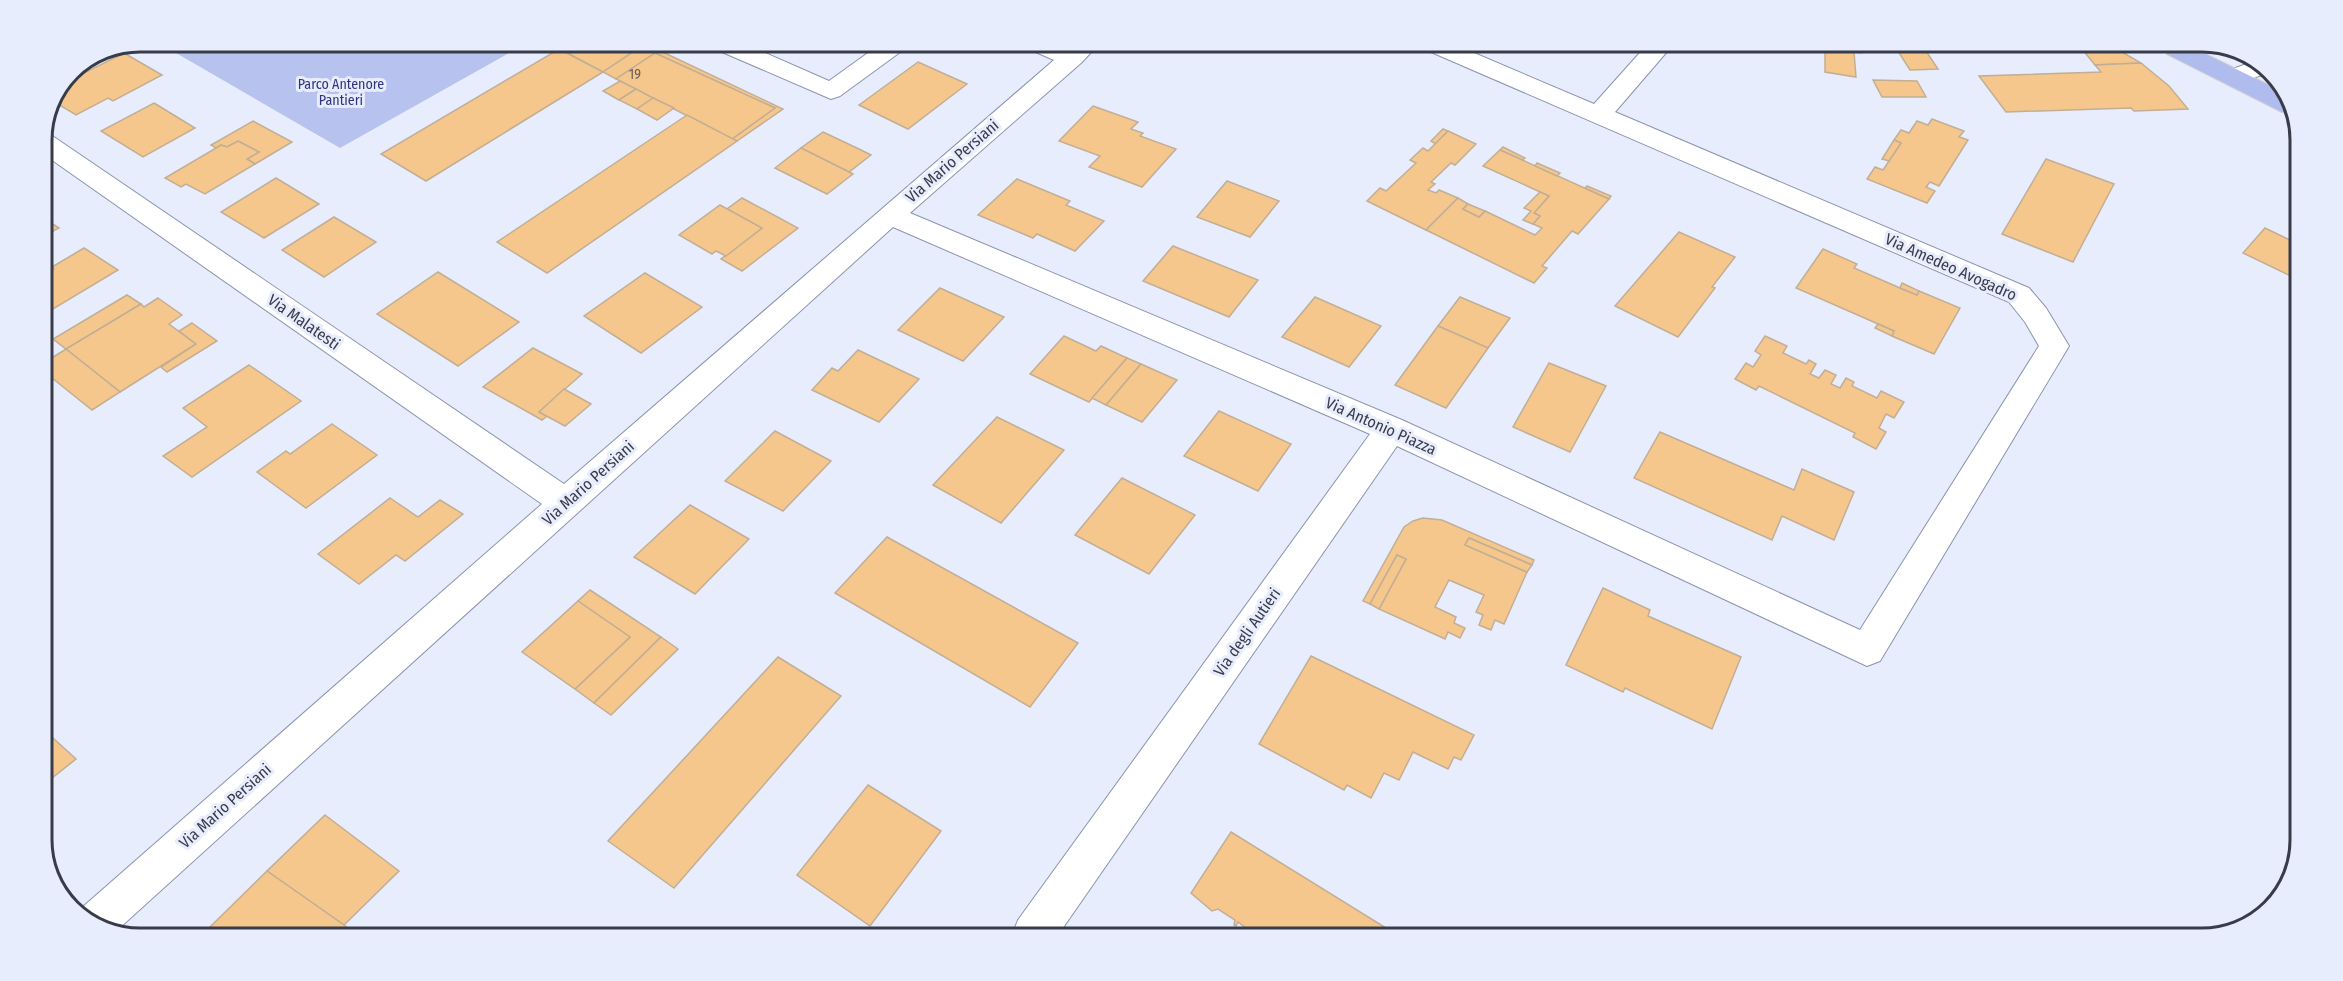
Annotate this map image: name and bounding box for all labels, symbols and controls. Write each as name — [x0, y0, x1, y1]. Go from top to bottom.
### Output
house number: 19 — [629, 66, 641, 83]
park label: Parco Antenore Pantieri — [298, 76, 384, 109]
street label: Via Mario Persiani — [902, 115, 1002, 207]
street label: Via Amedeo Avogadro — [1882, 229, 2020, 305]
street label: Via Malatesti — [264, 290, 344, 354]
street label: Via Antonio Piazza — [1323, 393, 1439, 459]
street label: Via Mario Persiani — [538, 437, 638, 529]
street label: Via degli Autieri — [1210, 584, 1284, 680]
street label: Via Mario Persiani — [175, 760, 275, 852]

